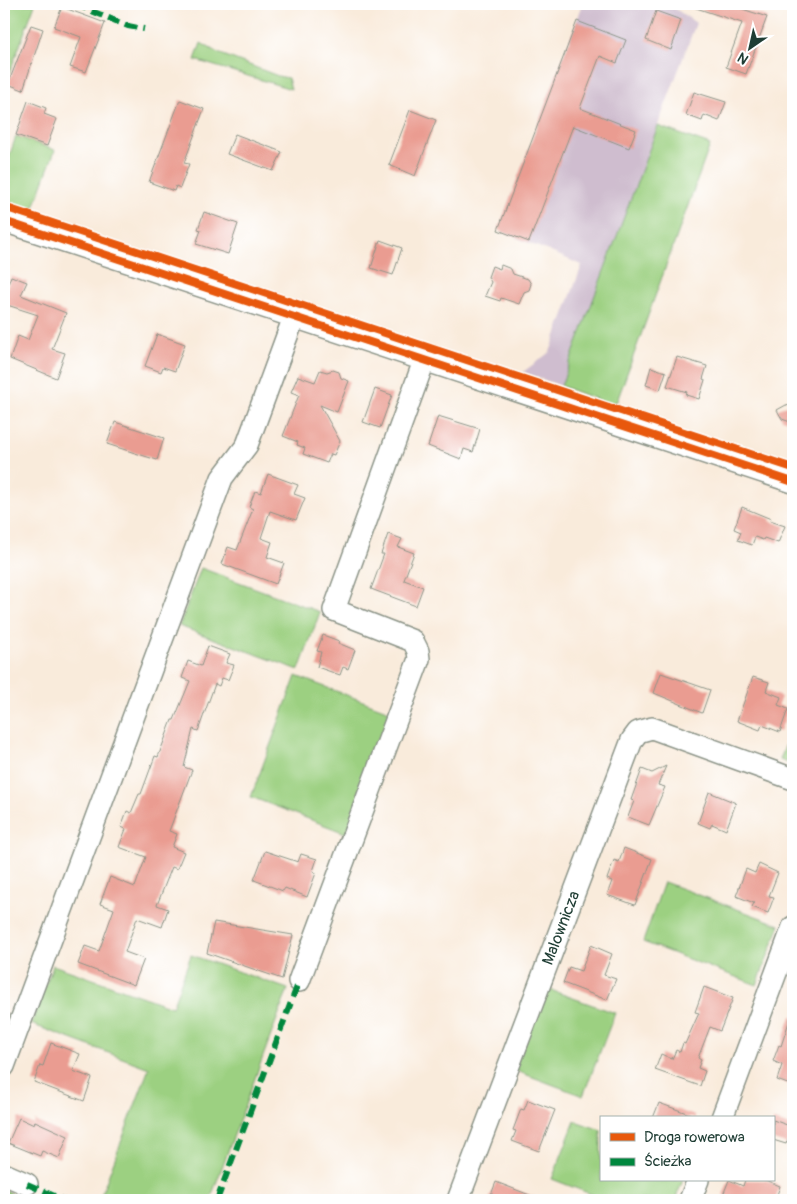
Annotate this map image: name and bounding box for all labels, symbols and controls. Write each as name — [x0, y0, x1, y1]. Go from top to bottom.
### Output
north arrow — [724, 22, 774, 72]
text: N — [734, 49, 752, 68]
street label: Malownicza — [538, 888, 584, 968]
legend — [600, 1116, 774, 1182]
text: Droga rowerowa — [644, 1128, 745, 1147]
text: Ścieżka — [644, 1152, 692, 1171]

